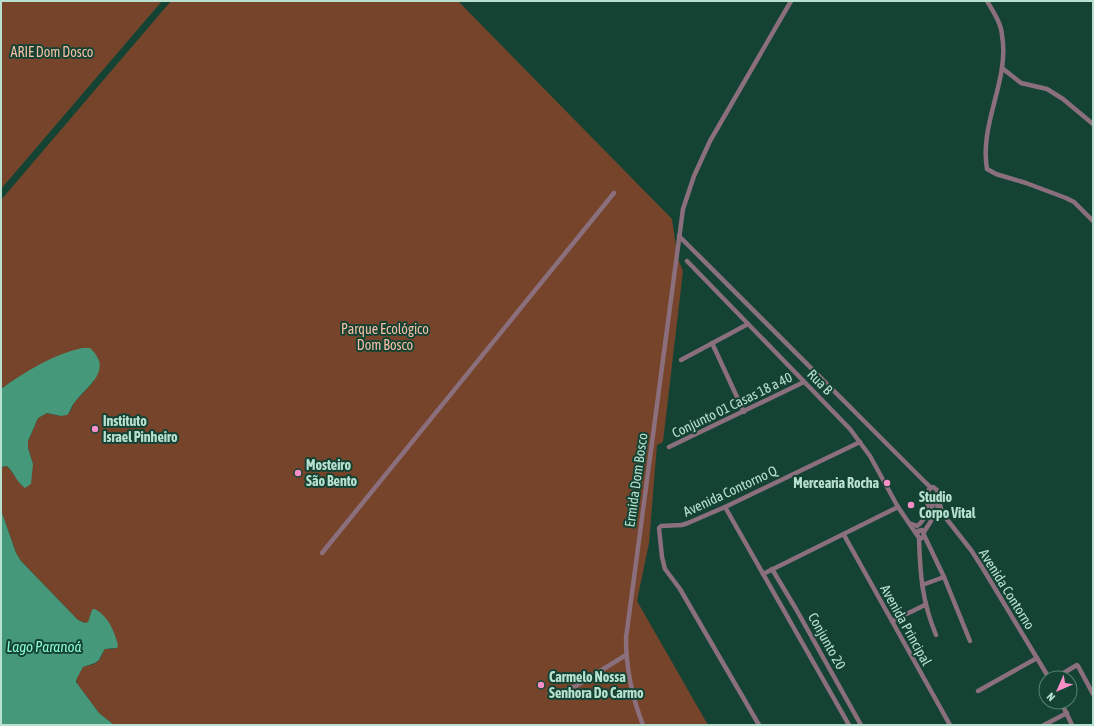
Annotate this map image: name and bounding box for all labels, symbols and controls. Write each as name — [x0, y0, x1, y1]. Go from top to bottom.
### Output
park label: ARIE Dom Dosco — [11, 44, 93, 60]
park label: Parque Ecológico Dom Bosco — [341, 321, 429, 353]
street label: Rua B — [804, 366, 836, 398]
street label: Conjunto 01 Casas 18 a 40 — [669, 369, 795, 441]
place label: Instituto Israel Pinheiro — [103, 413, 178, 445]
marker: Instituto Israel Pinheiro — [90, 424, 100, 434]
street label: Ermida Dom Bosco — [621, 432, 651, 528]
place label: Mosteiro São Bento — [306, 457, 358, 489]
street label: Avenida Contorno Q — [681, 462, 780, 520]
marker: Mosteiro São Bento — [293, 468, 303, 478]
place label: Mercearia Rocha — [793, 475, 879, 491]
marker: Mercearia Rocha — [882, 478, 892, 488]
place label: Studio Corpo Vital — [919, 489, 976, 521]
marker: Studio Corpo Vital — [906, 500, 916, 510]
street label: Avenida Contorno — [976, 546, 1038, 632]
street label: Avenida Principal — [877, 582, 935, 669]
street label: Conjunto 20 — [805, 610, 849, 672]
water label: Lago Paranoá — [6, 638, 82, 655]
place label: Carmelo Nossa Senhora Do Carmo — [549, 669, 644, 701]
north arrow — [1038, 670, 1078, 710]
marker: Carmelo Nossa Senhora Do Carmo — [536, 680, 546, 690]
text: N — [1044, 691, 1057, 704]

